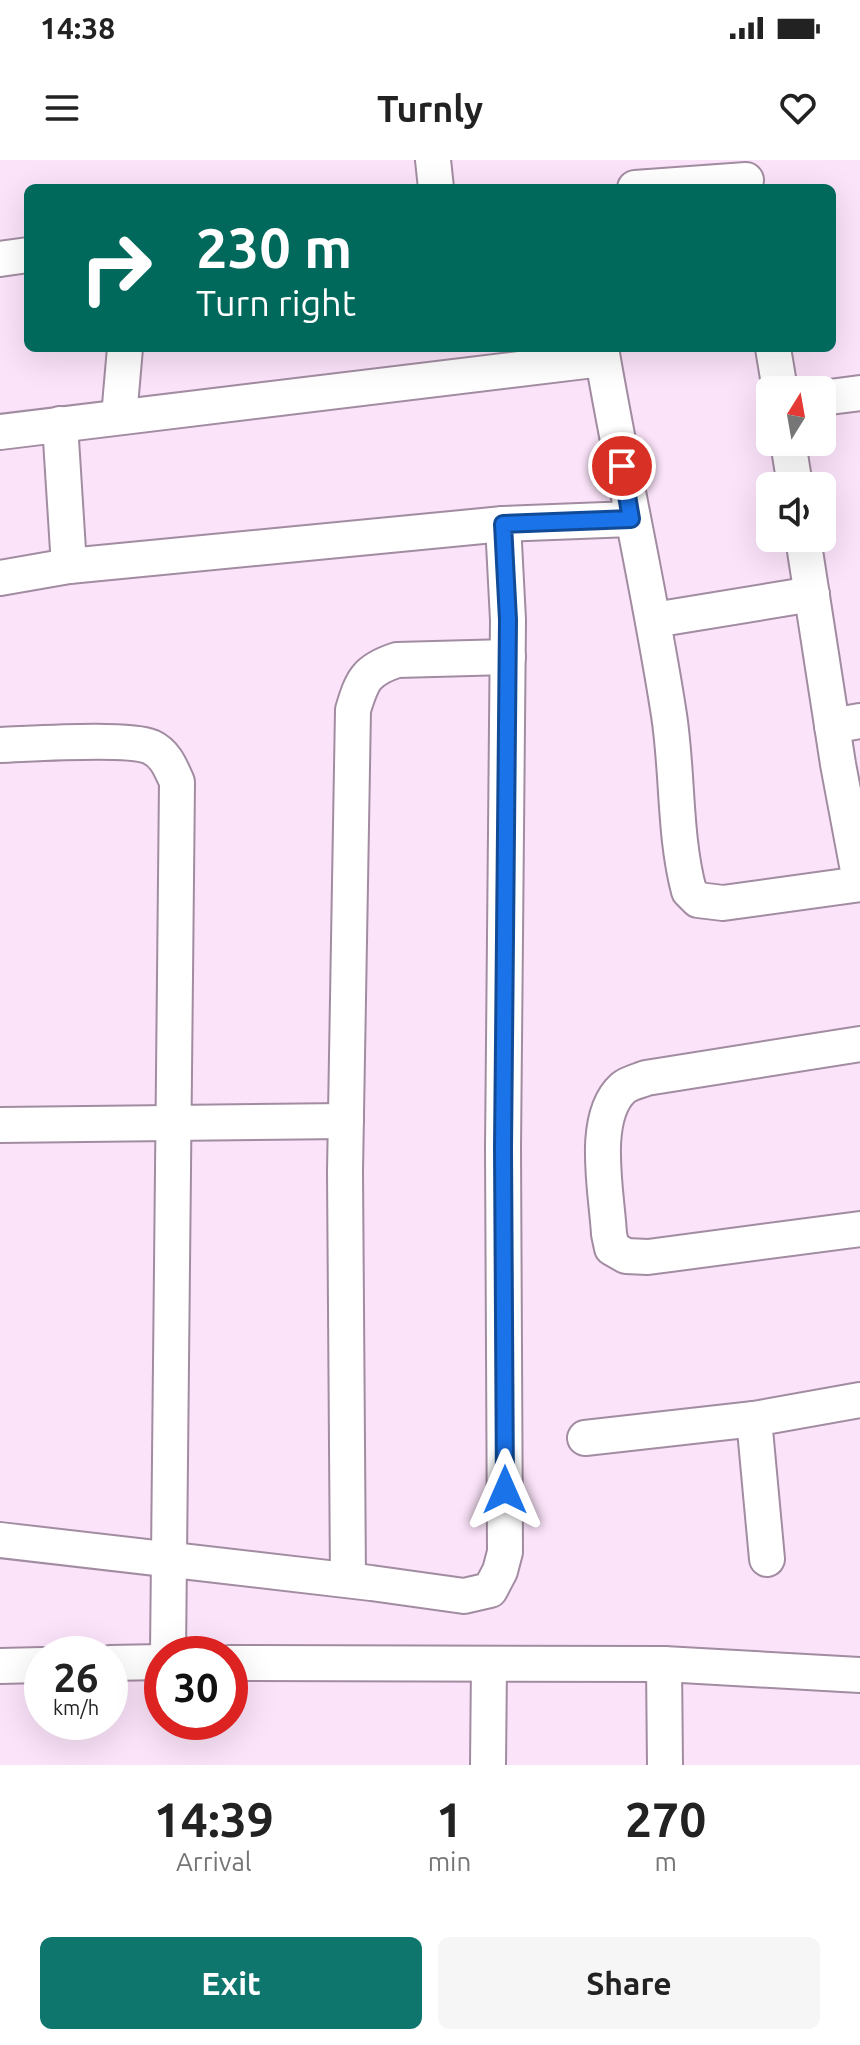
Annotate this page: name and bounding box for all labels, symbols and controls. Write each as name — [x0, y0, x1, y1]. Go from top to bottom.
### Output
text: 14:38 — [40, 11, 115, 45]
icon: menu — [40, 86, 84, 130]
icon: heart — [776, 86, 820, 130]
text: Turnly — [377, 88, 483, 129]
icon: right — [64, 216, 168, 320]
text: 230 m — [196, 216, 352, 279]
text: Turn right — [196, 282, 356, 323]
north arrow — [756, 376, 836, 456]
map controls — [756, 376, 836, 552]
pin — [588, 432, 656, 500]
icon: arrive — [600, 444, 644, 488]
button: sound — [756, 472, 836, 552]
position arrow — [463, 1448, 547, 1532]
speed limit sign: 30 — [144, 1636, 248, 1740]
text: 26 — [53, 1655, 99, 1700]
text: km/h — [53, 1696, 99, 1719]
text: 14:39 — [154, 1792, 274, 1846]
text: 1 — [436, 1792, 463, 1846]
text: 270 — [625, 1792, 706, 1846]
text: Arrival — [176, 1847, 252, 1876]
text: min — [428, 1847, 471, 1876]
text: m — [654, 1847, 677, 1876]
button: Exit — [40, 1937, 422, 2029]
button: Share — [438, 1937, 820, 2029]

